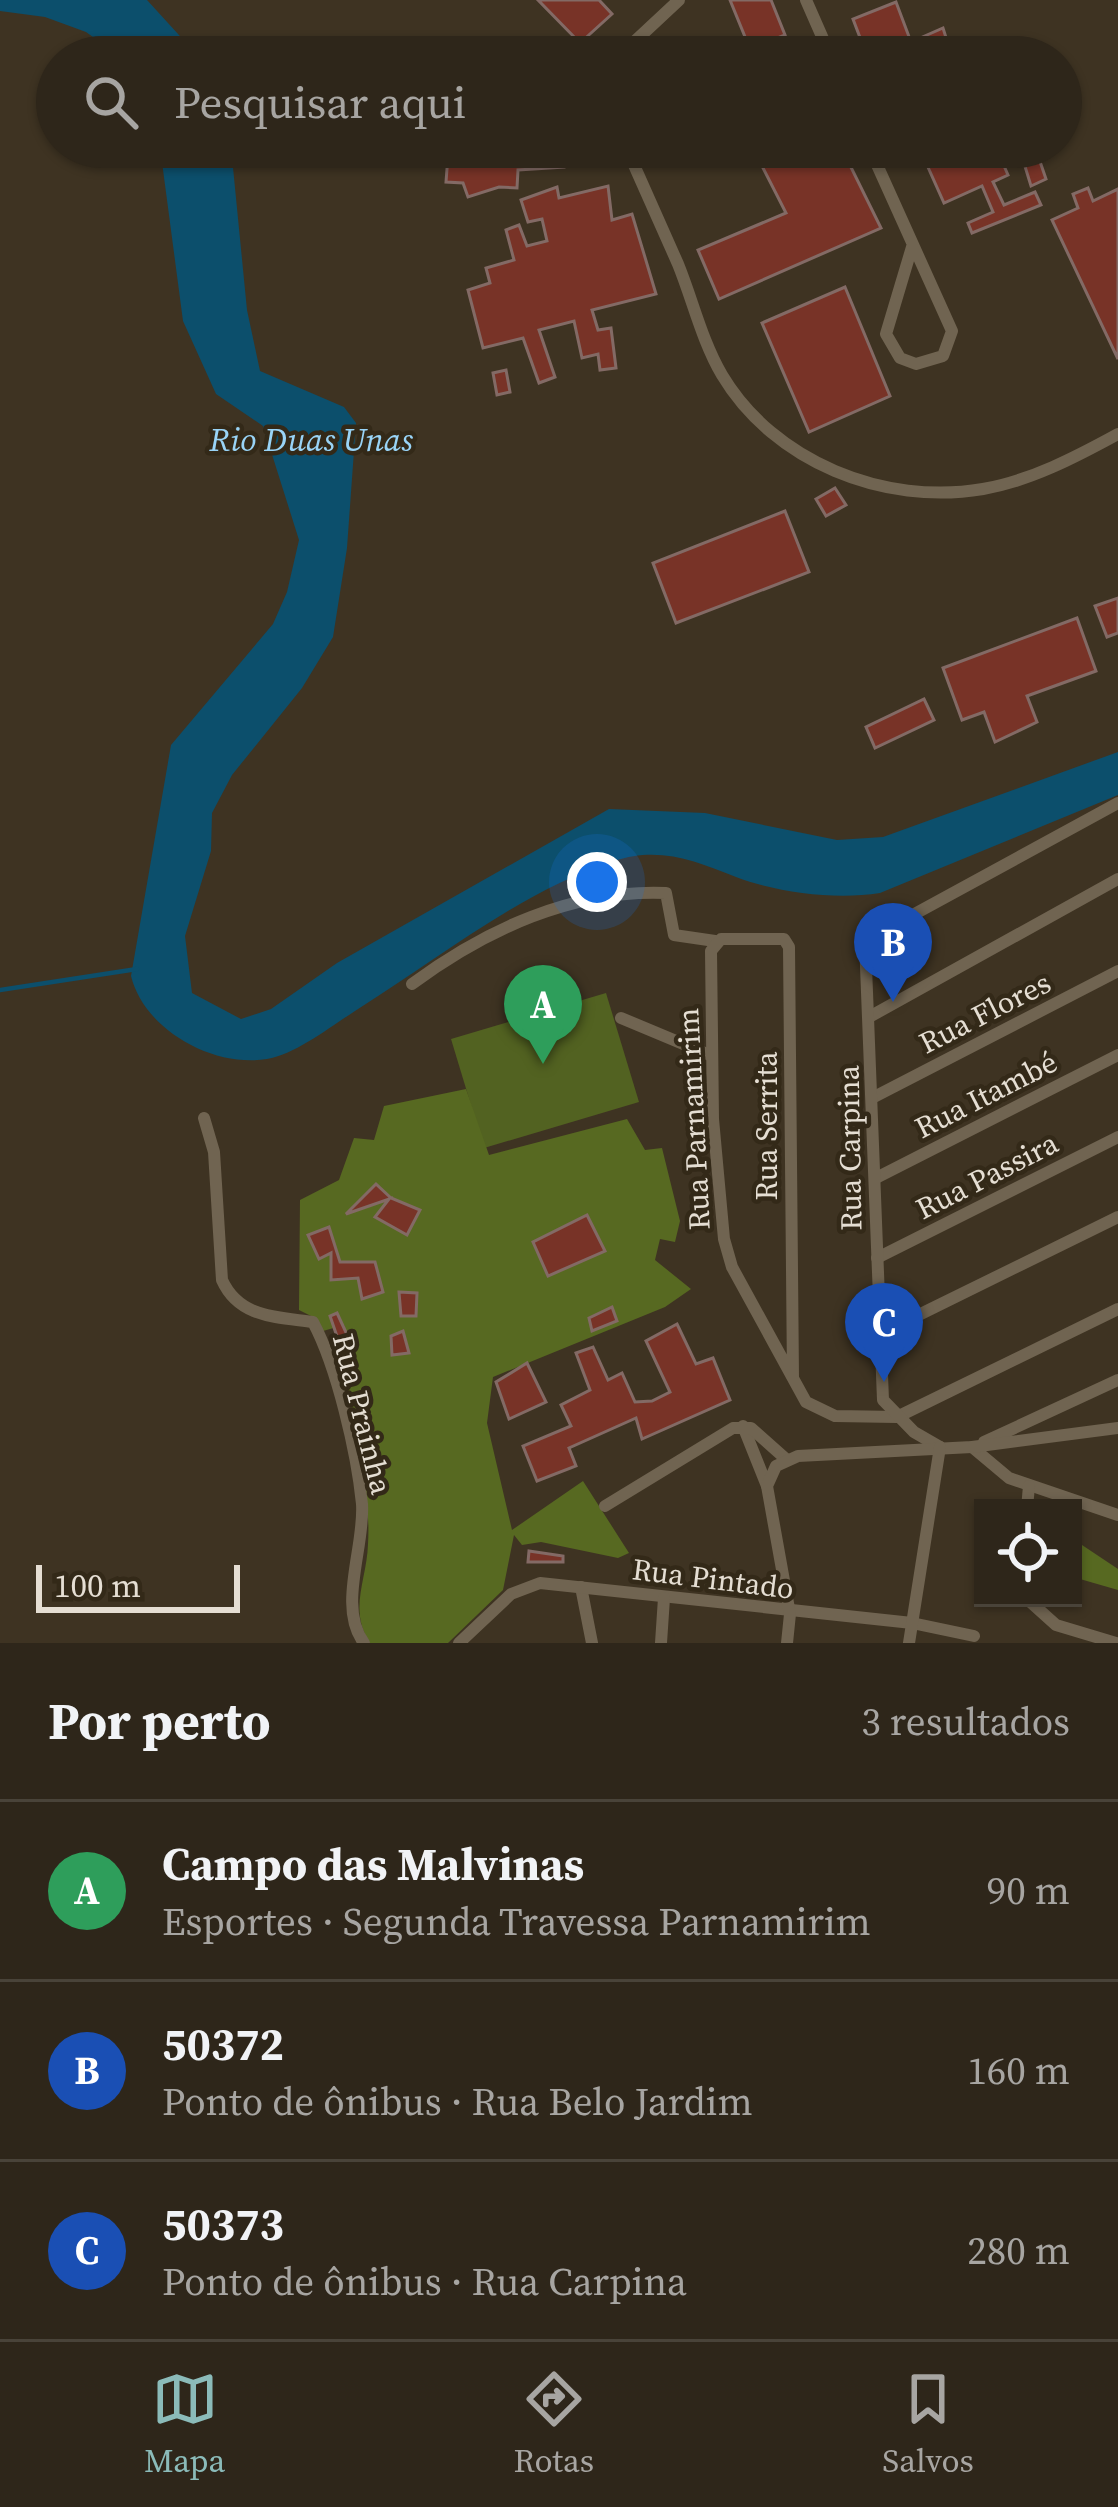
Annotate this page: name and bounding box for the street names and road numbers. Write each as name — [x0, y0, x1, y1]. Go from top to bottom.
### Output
street label: Rua Flores — [912, 962, 1058, 1063]
street label: Rua Parnamirim — [667, 1007, 720, 1231]
street label: Rua Itambé — [908, 1041, 1064, 1148]
street label: Rua Serrita — [746, 1051, 787, 1200]
street label: Rua Carpina — [828, 1064, 871, 1231]
street label: Rua Passira — [909, 1122, 1066, 1229]
street label: Rua Prainha — [323, 1329, 402, 1499]
street label: Rua Pintado — [630, 1548, 796, 1609]

